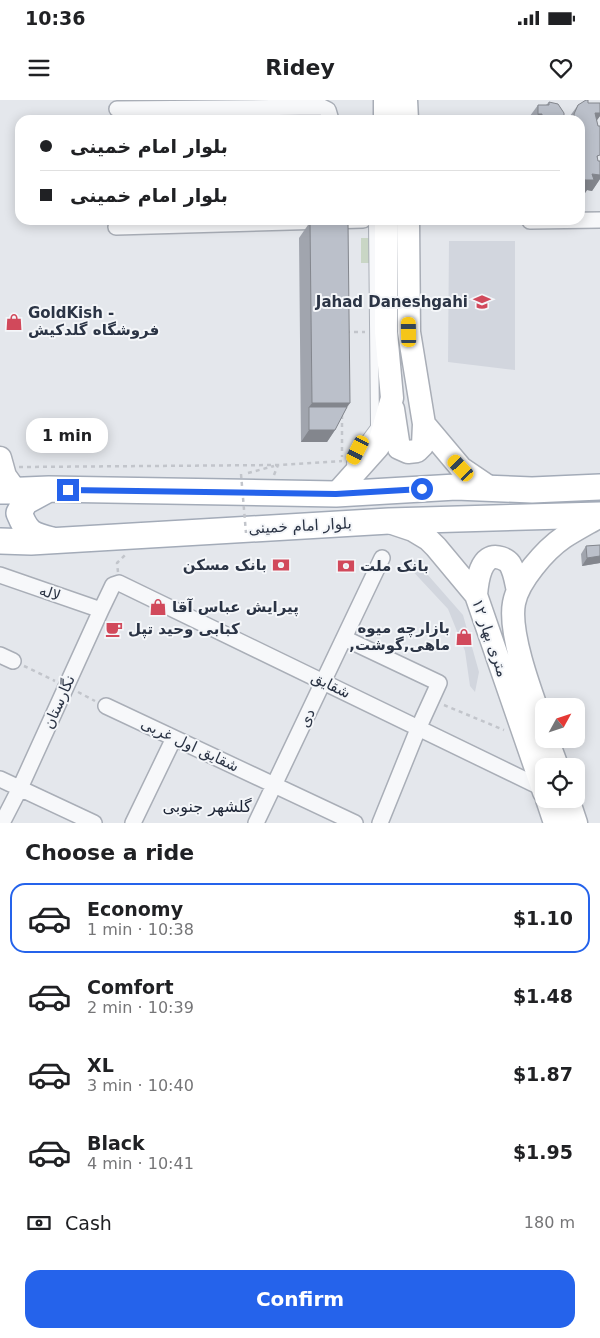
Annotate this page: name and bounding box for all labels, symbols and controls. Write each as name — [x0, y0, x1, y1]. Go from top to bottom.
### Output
text: 10:36 — [25, 7, 85, 29]
icon: menu — [25, 54, 53, 82]
icon: heart — [547, 54, 575, 82]
text: Ridey — [265, 55, 335, 80]
text: بلوار امام خمینی — [70, 135, 228, 157]
text: بلوار امام خمینی — [70, 184, 228, 206]
school or university icon: Jahad Daneshgahi — [472, 292, 492, 312]
place label: Jahad Daneshgahi — [315, 293, 468, 311]
place label: GoldKish - فروشگاه گلدکیش — [28, 304, 159, 339]
shop icon: GoldKish - فروشگاه گلدکیش — [4, 312, 24, 332]
car — [401, 317, 416, 347]
callout: 1 min — [27, 418, 109, 452]
text: 1 min — [42, 426, 92, 445]
car — [344, 433, 371, 467]
car — [445, 452, 476, 484]
route start — [411, 478, 433, 500]
route end — [57, 479, 79, 501]
street label: بلوار امام خمینی — [248, 514, 352, 538]
bank icon: بانک مسکن — [271, 555, 291, 575]
place label: بانک مسکن — [183, 556, 267, 574]
bank icon: بانک ملت — [336, 556, 356, 576]
place label: بانک ملت — [360, 557, 429, 575]
street label: لاله — [37, 581, 63, 605]
shop icon: پیرایش عباس آقا — [148, 597, 168, 617]
street label: ۱۲ متری بهار — [468, 597, 512, 679]
place label: پیرایش عباس آقا — [172, 598, 299, 617]
cafe icon: کبابی وحید تپل — [104, 619, 124, 639]
place label: بازارچه میوه ,ماهی,گوشت — [349, 619, 450, 654]
place label: کبابی وحید تپل — [128, 620, 240, 639]
shop icon: بازارچه میوه ,ماهی,گوشت — [454, 627, 474, 647]
street label: شقایق — [308, 668, 354, 702]
street label: نگارستان — [39, 672, 79, 732]
north arrow — [535, 698, 585, 748]
map controls — [535, 698, 585, 808]
street label: دی — [295, 706, 319, 730]
street label: شقایق اول غربی — [138, 714, 242, 776]
button: locate — [535, 758, 585, 808]
district label: گلشهر جنوبی — [162, 797, 252, 817]
text: Choose a ride — [25, 840, 194, 865]
icon: car — [27, 896, 72, 941]
text: Economy — [87, 898, 183, 920]
text: $1.10 — [513, 907, 573, 929]
text: 1 min · 10:38 — [87, 920, 194, 939]
icon: car — [27, 974, 72, 1019]
text: Comfort — [87, 976, 174, 998]
text: $1.48 — [513, 985, 573, 1007]
text: 2 min · 10:39 — [87, 998, 194, 1017]
icon: car — [27, 1052, 72, 1097]
text: XL — [87, 1054, 114, 1076]
text: $1.87 — [513, 1063, 573, 1085]
text: 3 min · 10:40 — [87, 1076, 194, 1095]
icon: car — [27, 1130, 72, 1175]
text: Black — [87, 1132, 145, 1154]
text: $1.95 — [513, 1141, 573, 1163]
text: 4 min · 10:41 — [87, 1154, 194, 1173]
icon: cash — [25, 1209, 53, 1237]
text: Cash — [65, 1212, 112, 1234]
text: 180 m — [524, 1213, 575, 1232]
button: Confirm — [25, 1270, 575, 1328]

